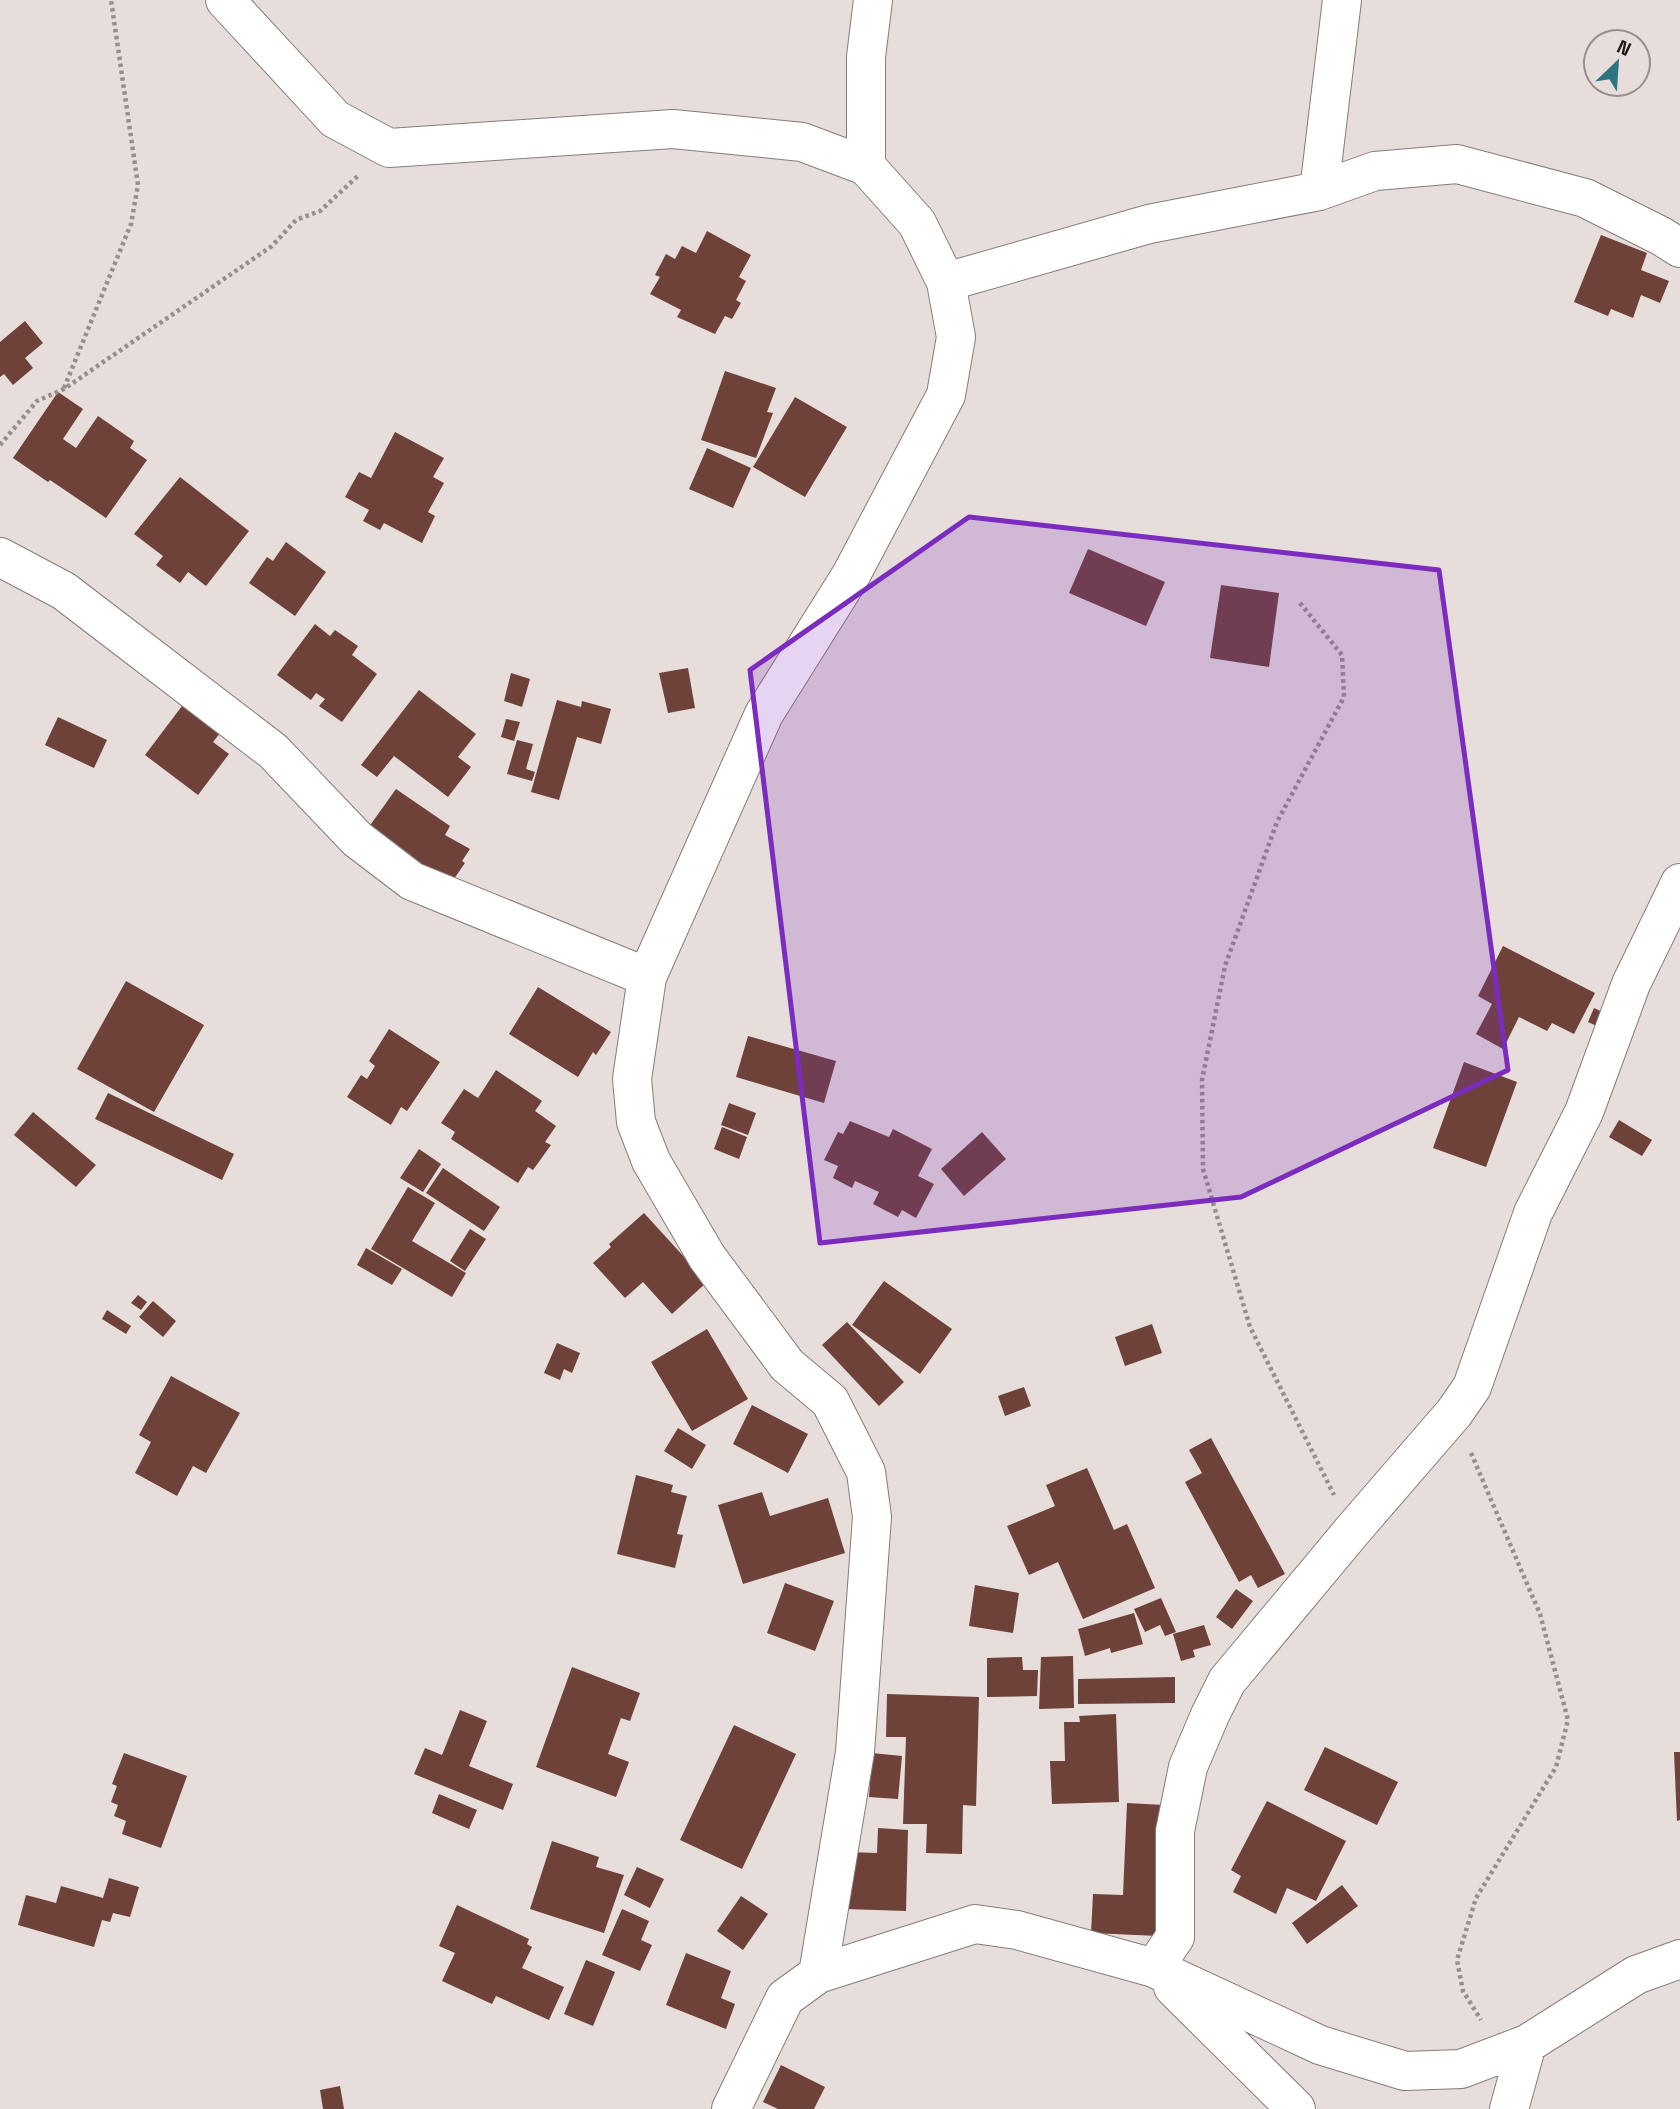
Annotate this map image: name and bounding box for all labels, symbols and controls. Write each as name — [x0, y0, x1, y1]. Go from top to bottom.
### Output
north arrow — [1582, 28, 1652, 98]
text: N — [1613, 34, 1635, 62]

